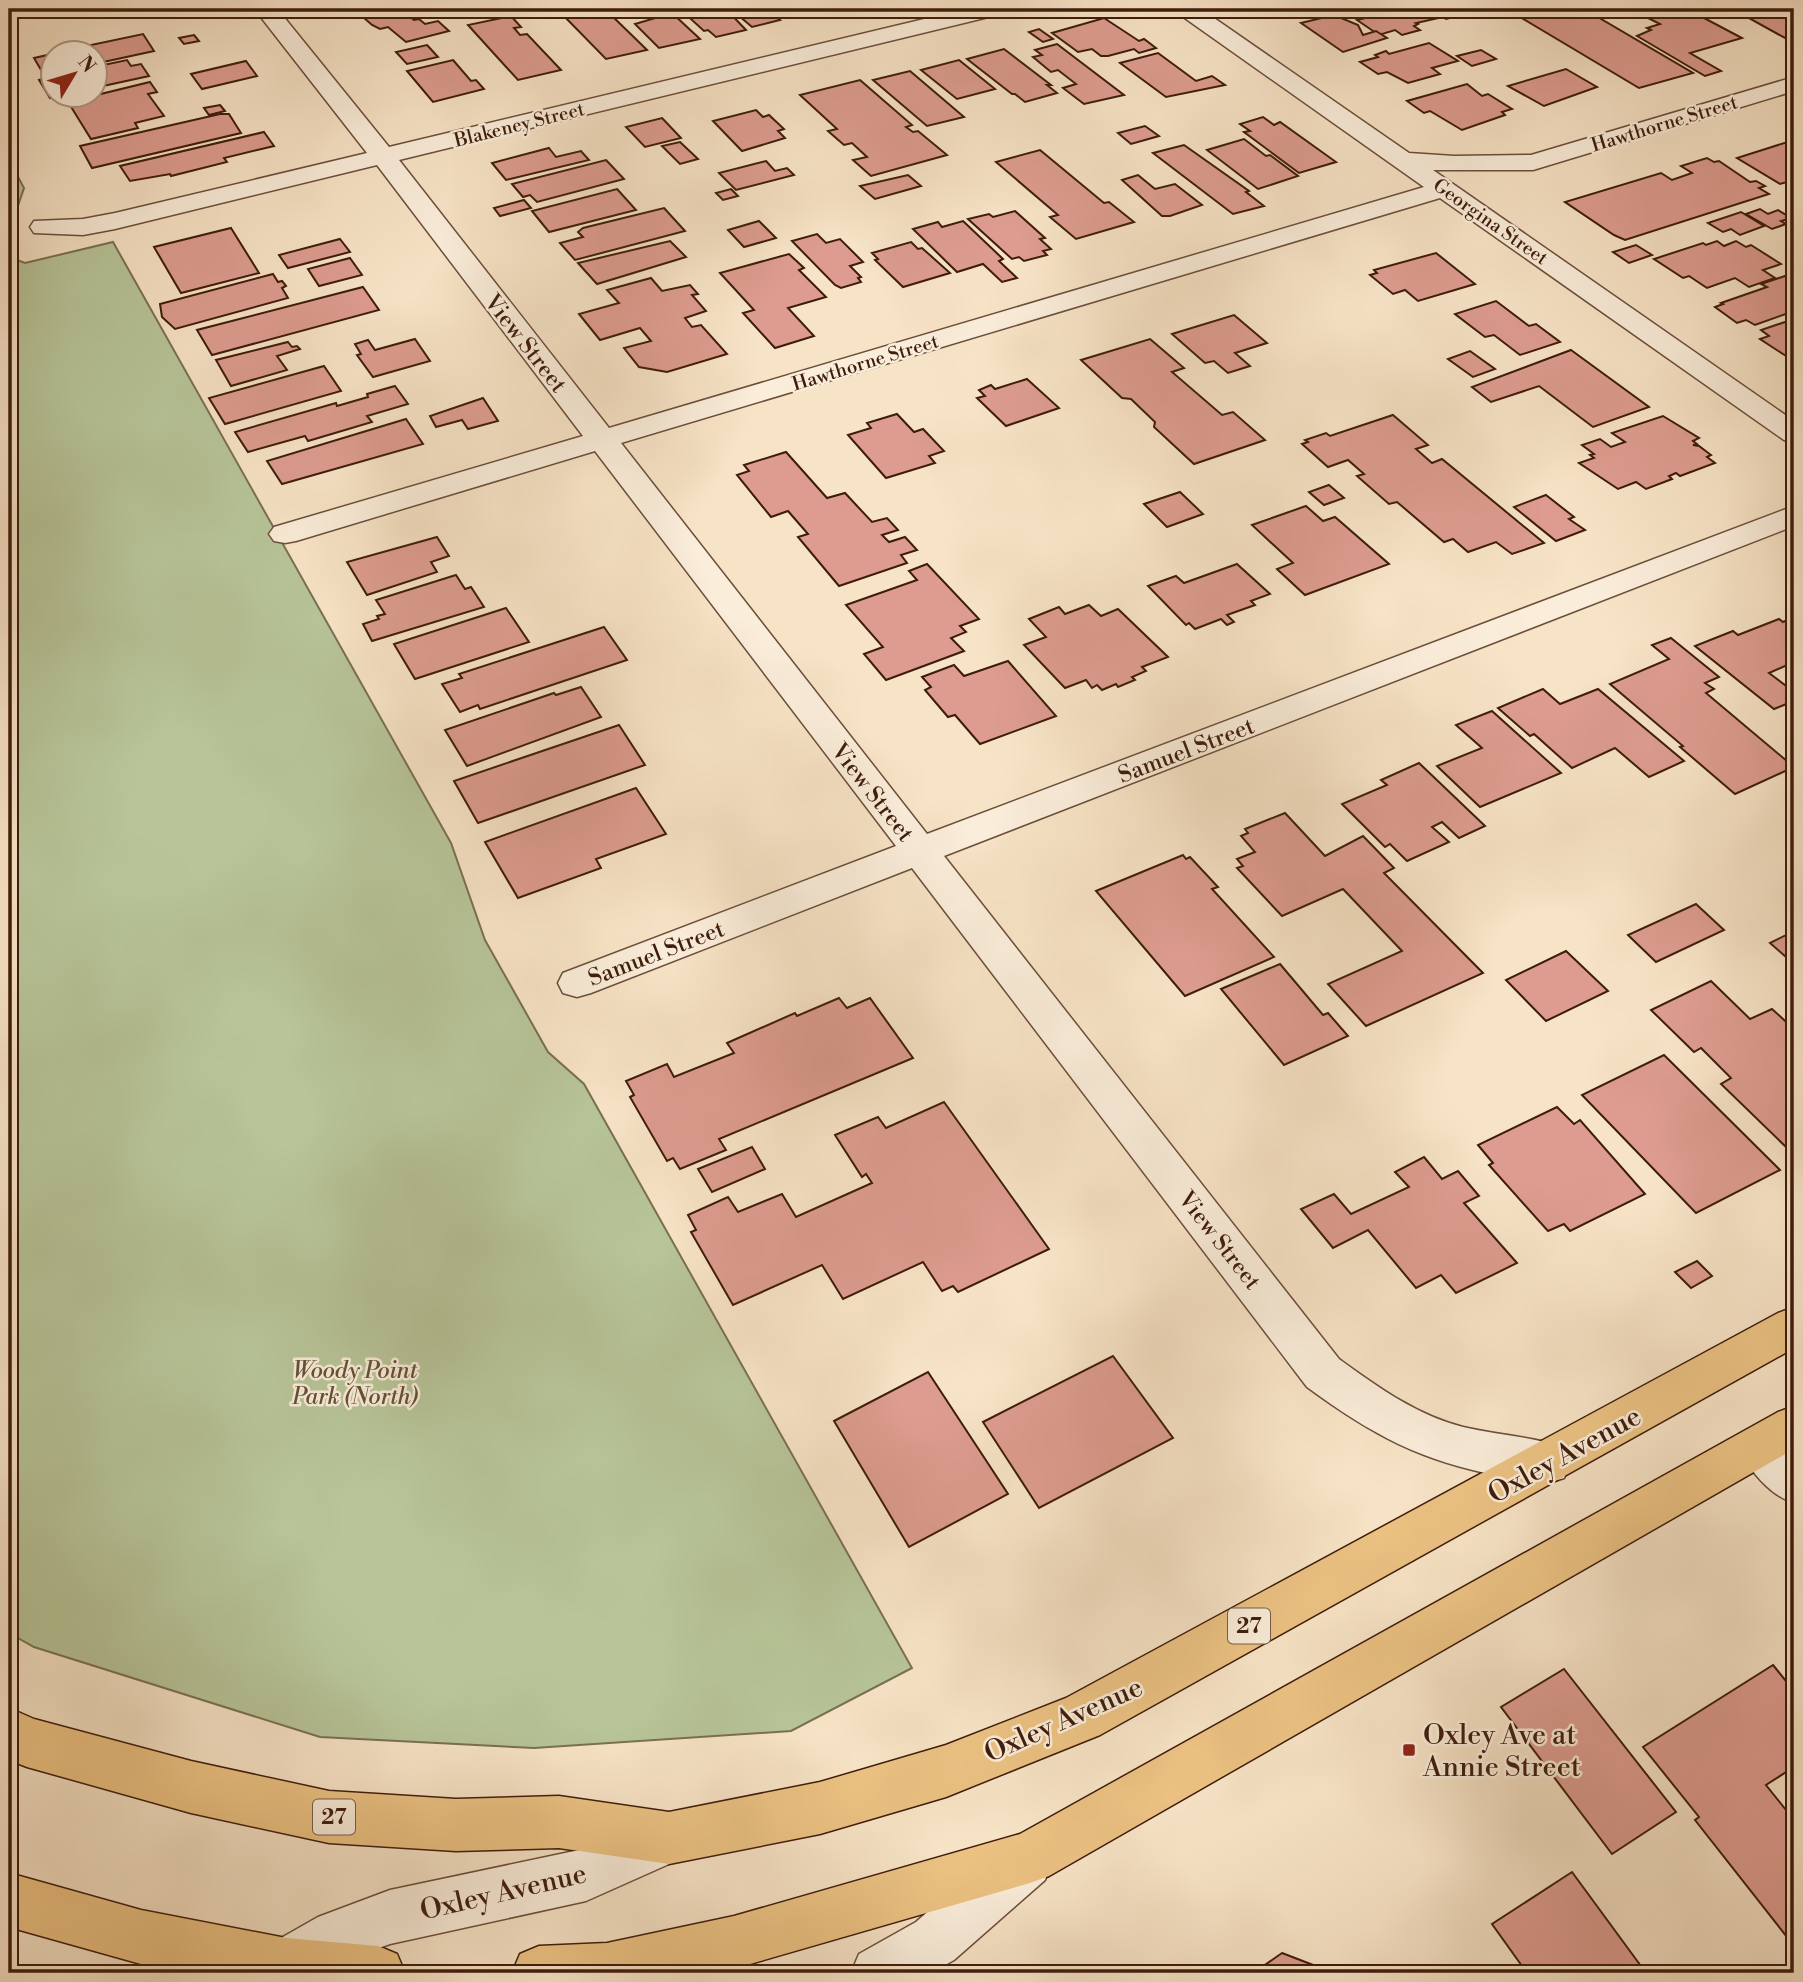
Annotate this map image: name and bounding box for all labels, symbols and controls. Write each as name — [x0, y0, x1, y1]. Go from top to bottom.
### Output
north arrow — [38, 38, 108, 108]
text: N — [73, 51, 101, 77]
street label: Hawthorne Street — [1588, 90, 1741, 158]
street label: Blakeney Street — [451, 97, 587, 153]
street label: Georgina Street — [1428, 173, 1553, 270]
street label: View Street — [477, 288, 572, 398]
street label: Hawthorne Street — [789, 329, 942, 397]
street label: Samuel Street — [1114, 712, 1258, 790]
street label: View Street — [824, 737, 919, 847]
street label: Samuel Street — [584, 915, 728, 993]
street label: View Street — [1171, 1185, 1266, 1295]
park label: Woody Point Park (North) — [291, 1357, 419, 1411]
street label: Oxley Avenue — [1482, 1399, 1648, 1512]
road number: 27 — [1228, 1608, 1270, 1644]
street label: Oxley Avenue — [979, 1670, 1148, 1771]
place label: Oxley Ave at Annie Street — [1422, 1718, 1581, 1785]
marker: Oxley Ave at Annie Street — [1401, 1742, 1417, 1758]
road number: 27 — [313, 1800, 355, 1834]
street label: Oxley Avenue — [417, 1856, 590, 1929]

